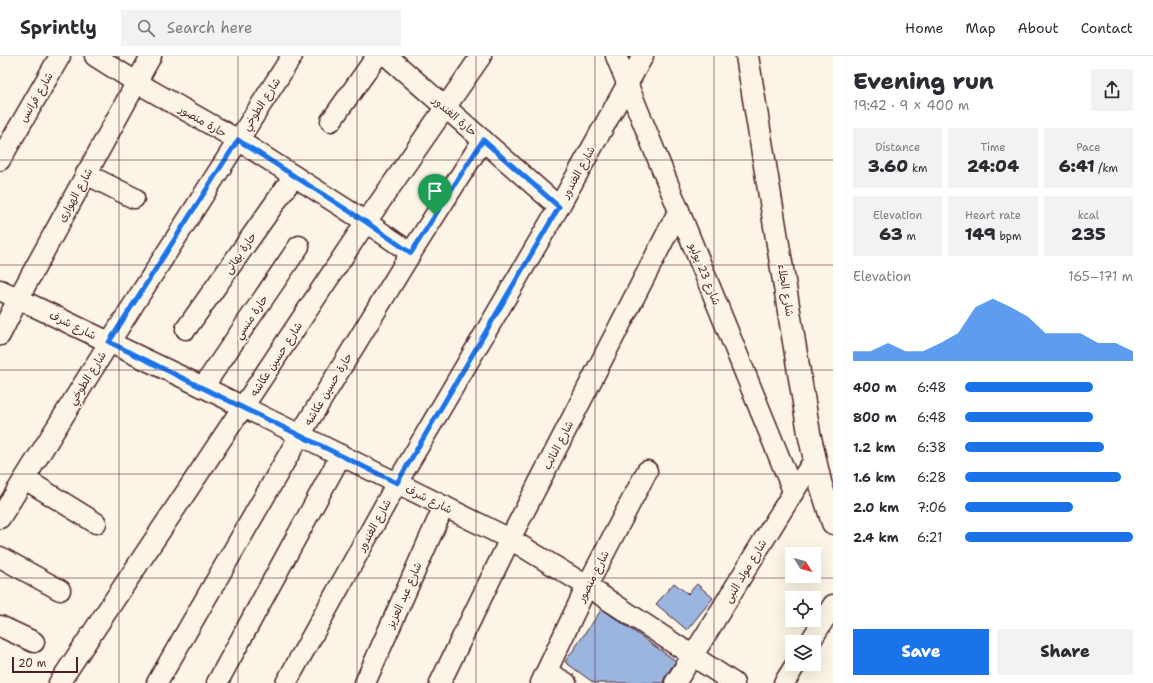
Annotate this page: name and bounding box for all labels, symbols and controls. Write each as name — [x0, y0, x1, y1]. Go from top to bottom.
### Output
search box — [121, 10, 401, 46]
text: Sprintly — [20, 15, 97, 40]
icon: search — [135, 17, 157, 39]
text: Search here — [167, 18, 252, 38]
text: Home — [905, 19, 944, 37]
text: Map — [966, 19, 996, 37]
text: About — [1018, 19, 1059, 37]
text: Contact — [1081, 19, 1133, 37]
text: Evening run — [853, 67, 994, 96]
button: share — [1091, 69, 1133, 111]
street label: شارع فرانس — [16, 70, 58, 125]
street label: شارع الطوخي — [239, 75, 287, 135]
street label: حارة الغندور — [429, 92, 480, 140]
text: 19:42 · 9 × 400 m — [853, 97, 969, 114]
street label: حارة منصور — [175, 101, 229, 141]
text: Distance — [875, 140, 920, 155]
text: Time — [980, 140, 1006, 155]
text: Pace — [1076, 140, 1100, 155]
street label: شارع الغندور — [557, 143, 600, 202]
text: 3.60 — [868, 155, 908, 177]
text: 24:04 — [967, 155, 1019, 177]
text: 6:41 — [1059, 155, 1095, 177]
text: km — [908, 161, 927, 176]
text: /km — [1095, 161, 1118, 176]
street label: شارع الهوارى — [54, 165, 97, 226]
pin — [418, 174, 452, 215]
icon: arrive — [424, 180, 446, 202]
text: Elevation — [873, 208, 922, 223]
text: Heart rate — [965, 208, 1021, 223]
text: kcal — [1078, 208, 1099, 223]
text: 63 — [879, 223, 903, 245]
text: 149 — [964, 223, 996, 245]
text: 235 — [1071, 223, 1106, 245]
text: m — [903, 229, 916, 244]
text: bpm — [996, 229, 1022, 244]
street label: حارة بهائى — [221, 230, 260, 277]
street label: شارع 23 يوليو — [684, 240, 724, 308]
street label: شارع الجلاء — [773, 263, 797, 318]
text: Elevation — [853, 268, 911, 285]
text: 165–171 m — [1068, 268, 1133, 285]
street label: حارة منسي — [231, 292, 274, 344]
street label: شارع شرف — [46, 308, 99, 344]
street label: شارع حسين عكاشه — [247, 319, 307, 400]
street label: شارع الطوخي — [65, 349, 112, 409]
street label: حارة حسين عكاشه — [301, 350, 356, 428]
text: 400 m — [853, 379, 897, 396]
text: 6:48 — [917, 379, 946, 396]
text: 800 m — [853, 409, 897, 426]
text: 6:48 — [917, 409, 946, 426]
street label: شارع النائب — [540, 418, 578, 473]
text: 1.2 km — [853, 439, 896, 456]
text: 6:38 — [917, 439, 946, 456]
text: 1.6 km — [853, 469, 896, 486]
text: 6:28 — [917, 469, 946, 486]
street label: شارع شرف — [402, 482, 455, 518]
street label: شارع الغندور — [353, 496, 396, 555]
text: 2.0 km — [853, 499, 899, 516]
text: 7:06 — [917, 499, 947, 516]
text: 2.4 km — [853, 529, 899, 546]
text: 6:21 — [917, 529, 942, 546]
street label: شارع مولد النبى — [721, 537, 771, 606]
north arrow — [785, 547, 821, 583]
map controls — [785, 547, 821, 671]
street label: شارع منصور — [574, 548, 614, 606]
street label: شارع عبد العزيز — [383, 560, 427, 632]
button: locate — [785, 591, 821, 627]
button: Save — [853, 629, 989, 675]
button: Share — [997, 629, 1133, 675]
button: layers — [785, 635, 821, 671]
scale bar — [12, 655, 78, 674]
text: 20 m — [18, 656, 46, 671]

